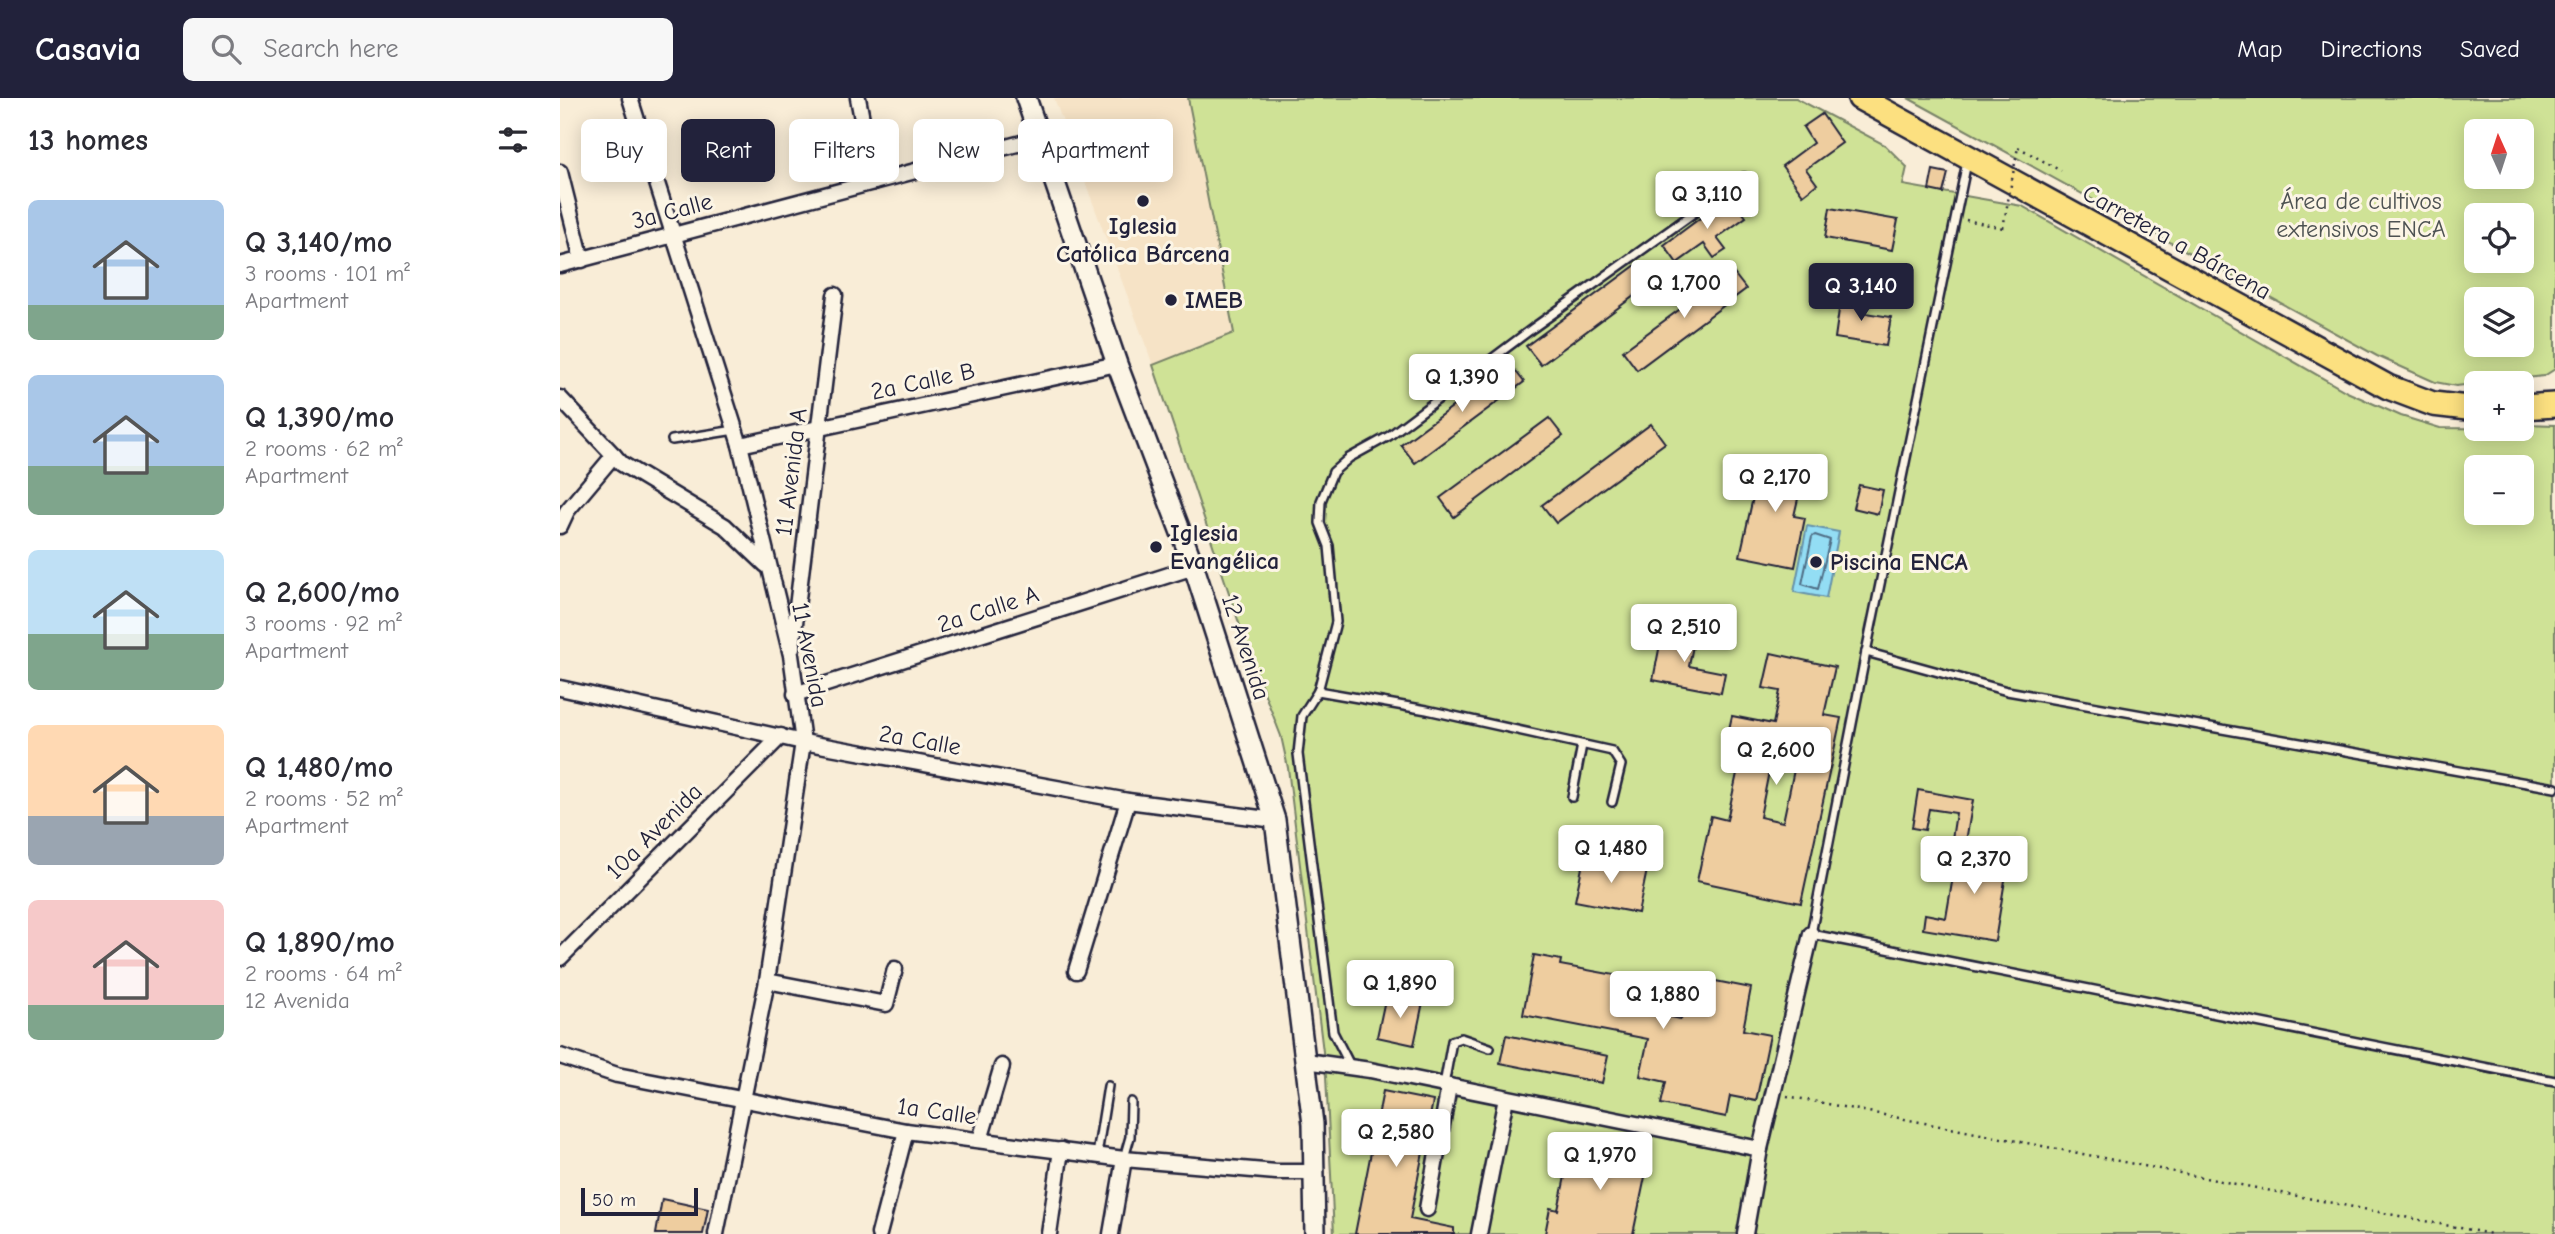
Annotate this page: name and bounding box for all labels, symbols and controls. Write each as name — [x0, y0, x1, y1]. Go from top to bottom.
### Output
search box — [183, 18, 673, 81]
text: Casavia — [35, 30, 141, 68]
icon: search — [207, 30, 245, 68]
text: Search here — [263, 34, 399, 64]
text: Map — [2237, 35, 2283, 63]
text: Directions — [2321, 35, 2422, 63]
text: Saved — [2460, 35, 2520, 63]
chip: Buy — [581, 119, 667, 182]
chip: Rent — [681, 119, 775, 182]
chip: Filters — [789, 119, 899, 182]
chip: New — [913, 119, 1004, 182]
chip: Apartment — [1018, 119, 1173, 182]
north arrow — [2464, 119, 2534, 189]
map controls — [2464, 119, 2534, 525]
icon: filters — [494, 121, 532, 159]
text: 13 homes — [28, 123, 148, 158]
pin: Q 3,110 — [1642, 172, 1772, 231]
street label: Carretera a Bárcena — [2078, 179, 2276, 305]
text: Q 3,110 — [1671, 180, 1743, 207]
street label: 3a Calle — [629, 187, 715, 235]
park label: Área de cultivos extensivos ENCA — [2276, 187, 2446, 243]
marker: Iglesia Católica Bárcena — [1135, 193, 1151, 209]
button: locate — [2464, 203, 2534, 273]
place label: Iglesia Católica Bárcena — [1056, 212, 1230, 268]
text: Q 3,140/mo — [245, 225, 392, 260]
icon: home — [84, 228, 168, 312]
text: 3 rooms · 101 m² — [245, 260, 410, 287]
pin: Q 1,700 — [1619, 260, 1749, 320]
pin: Q 3,140 — [1796, 264, 1926, 323]
text: Q 1,700 — [1647, 269, 1721, 296]
text: Q 3,140 — [1825, 272, 1897, 299]
place label: IMEB — [1185, 286, 1243, 314]
text: Apartment — [245, 287, 348, 314]
button: layers — [2464, 287, 2534, 357]
marker: IMEB — [1163, 292, 1179, 308]
pin: Q 1,390 — [1397, 354, 1527, 414]
street label: 2a Calle B — [868, 356, 978, 406]
text: Q 1,390 — [1425, 363, 1499, 390]
button: + — [2464, 371, 2534, 441]
text: Q 1,390/mo — [245, 400, 394, 435]
icon: home — [84, 403, 168, 487]
street label: 11 Avenida A — [769, 407, 813, 537]
text: 2 rooms · 62 m² — [245, 435, 403, 462]
pin: Q 2,170 — [1710, 454, 1840, 514]
button: − — [2464, 455, 2534, 525]
text: Apartment — [245, 462, 348, 489]
text: Q 2,170 — [1739, 463, 1811, 490]
place label: Iglesia Evangélica — [1170, 519, 1279, 575]
marker: Iglesia Evangélica — [1148, 539, 1164, 555]
place label: Piscina ENCA — [1830, 548, 1968, 576]
marker: Piscina ENCA — [1808, 554, 1824, 570]
text: Q 2,600/mo — [245, 575, 400, 610]
icon: home — [84, 578, 168, 662]
street label: 2a Calle A — [934, 580, 1042, 638]
street label: 12 Avenida — [1216, 591, 1276, 703]
street label: 11 Avenida — [786, 600, 834, 710]
pin: Q 2,510 — [1619, 604, 1749, 664]
text: 3 rooms · 92 m² — [245, 610, 402, 637]
text: Q 2,510 — [1647, 613, 1721, 640]
text: Apartment — [245, 637, 348, 664]
street label: 2a Calle — [877, 719, 963, 761]
pin: Q 2,600 — [1711, 728, 1841, 787]
text: Q 2,600 — [1737, 736, 1815, 763]
text: Q 1,480/mo — [245, 750, 393, 785]
icon: home — [84, 753, 168, 837]
street label: 10a Avenida — [600, 777, 708, 885]
text: 2 rooms · 52 m² — [245, 785, 403, 812]
text: Apartment — [245, 812, 348, 839]
pin: Q 1,480 — [1546, 826, 1676, 885]
text: Q 1,480 — [1574, 834, 1648, 861]
pin: Q 2,370 — [1909, 836, 2039, 896]
text: Q 2,370 — [1937, 845, 2011, 872]
text: Q 1,890/mo — [245, 925, 395, 960]
icon: home — [84, 928, 168, 1012]
text: 2 rooms · 64 m² — [245, 960, 402, 987]
pin: Q 1,890 — [1335, 960, 1465, 1020]
text: Q 1,890 — [1363, 969, 1437, 996]
pin: Q 1,880 — [1598, 972, 1728, 1031]
text: Q 1,880 — [1626, 980, 1700, 1007]
text: 12 Avenida — [245, 987, 350, 1014]
street label: 1a Calle — [896, 1092, 978, 1130]
pin: Q 2,580 — [1331, 1110, 1461, 1169]
text: Q 2,580 — [1357, 1118, 1435, 1145]
pin: Q 1,970 — [1535, 1132, 1665, 1192]
text: Q 1,970 — [1563, 1141, 1637, 1168]
scale bar — [581, 1185, 698, 1217]
text: 50 m — [592, 1189, 636, 1211]

